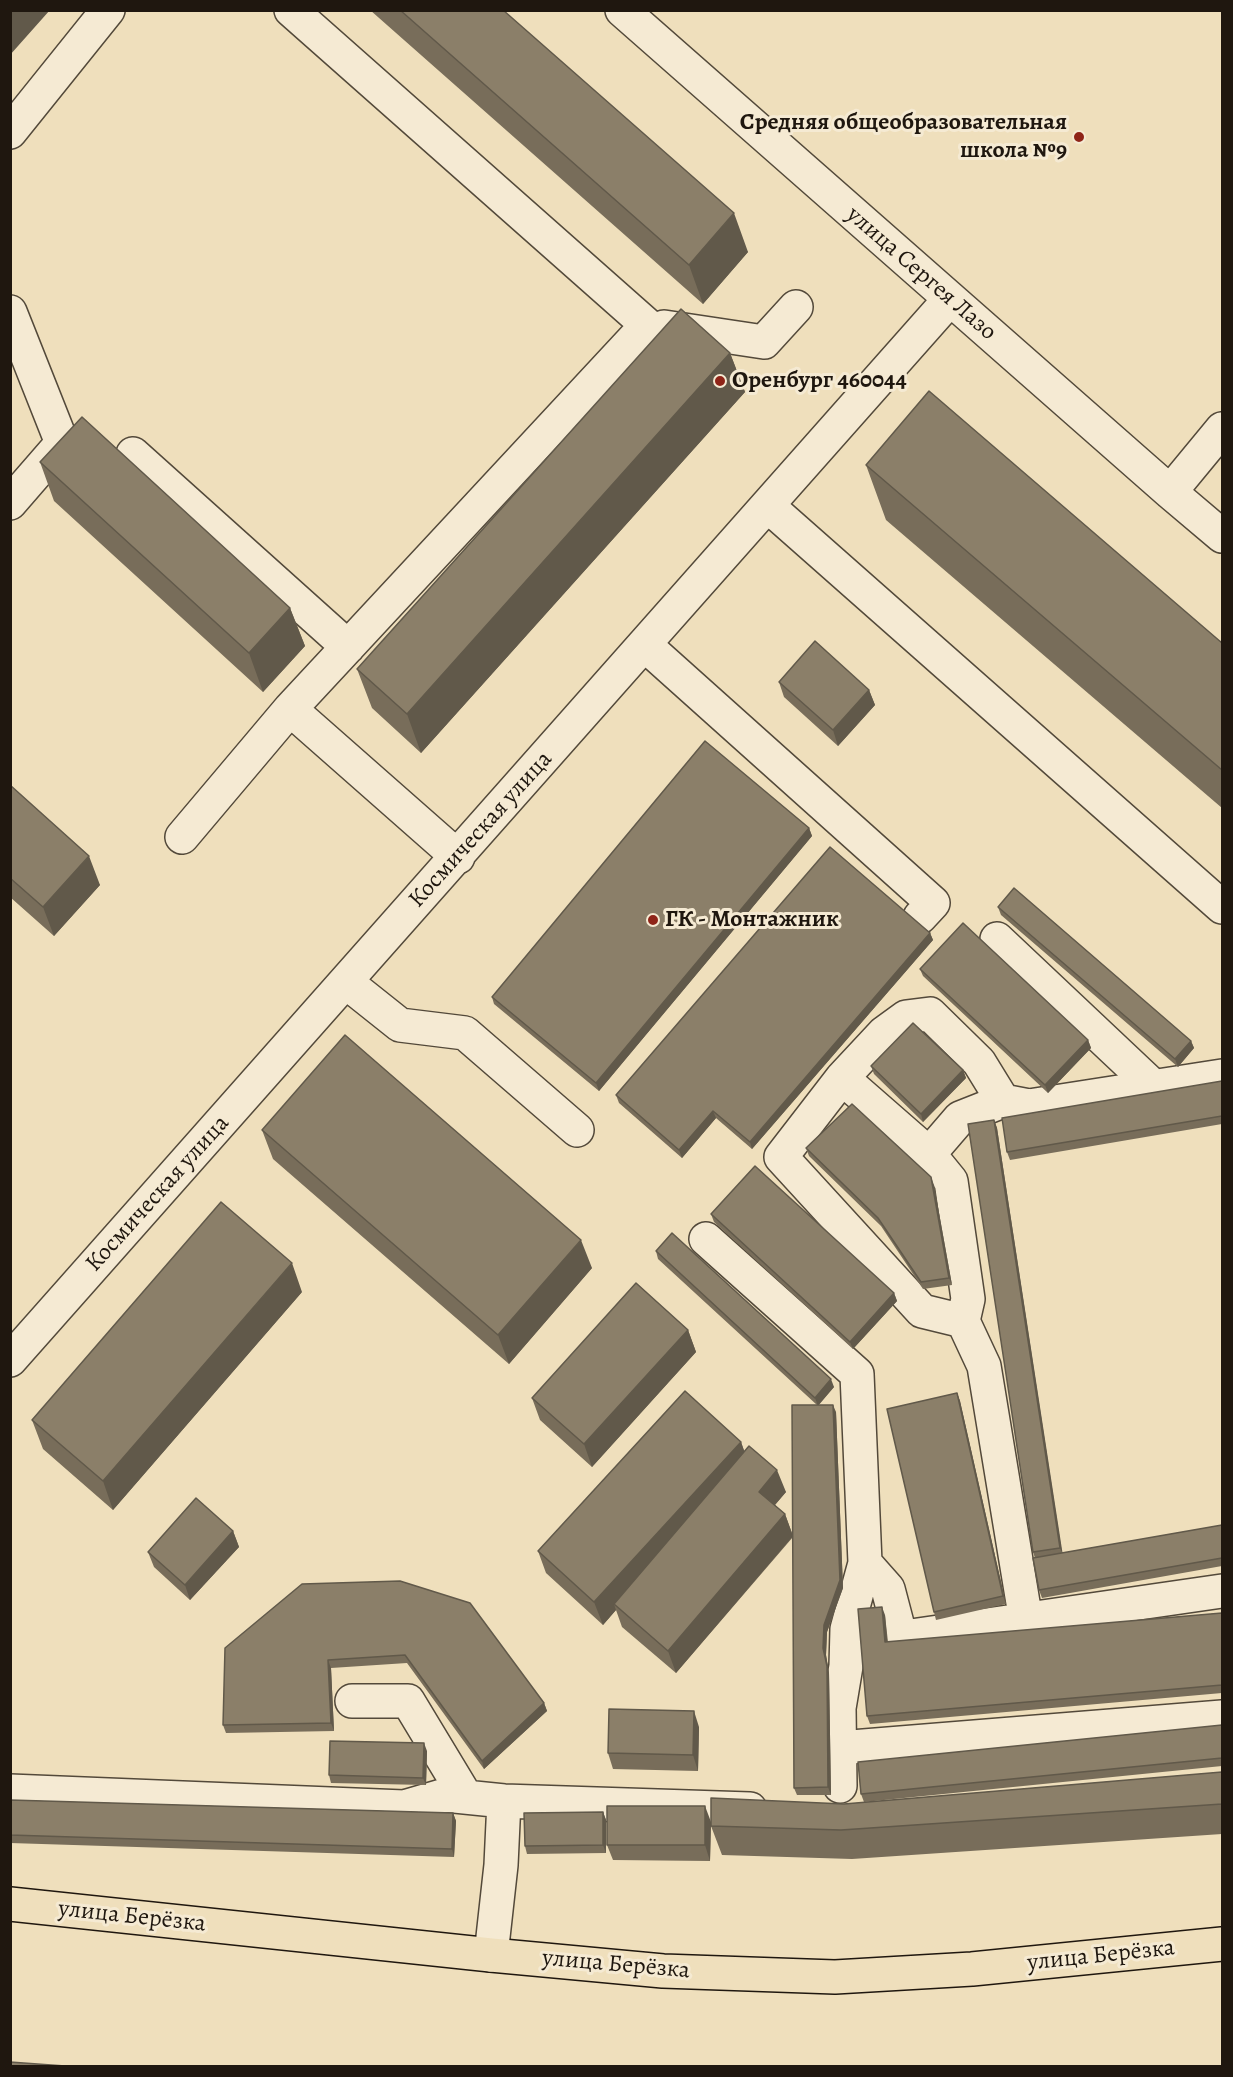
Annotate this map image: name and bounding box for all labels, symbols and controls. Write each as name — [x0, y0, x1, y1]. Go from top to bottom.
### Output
place label: Средняя общеобразовательная школа №9 — [740, 109, 1067, 165]
marker: Средняя общеобразовательная школа №9 — [1072, 130, 1086, 144]
street label: улица Сергея Лазо — [840, 201, 1002, 347]
place label: Оренбург 460044 — [732, 367, 907, 395]
marker: Оренбург 460044 — [713, 374, 727, 388]
street label: Космическая улица — [403, 746, 559, 914]
place label: ГК - Монтажник — [665, 906, 839, 934]
marker: ГК - Монтажник — [646, 913, 660, 927]
street label: Космическая улица — [80, 1110, 236, 1278]
street label: улица Берёзка — [57, 1895, 207, 1939]
street label: улица Берёзка — [1026, 1934, 1176, 1978]
street label: улица Берёзка — [541, 1944, 691, 1986]

